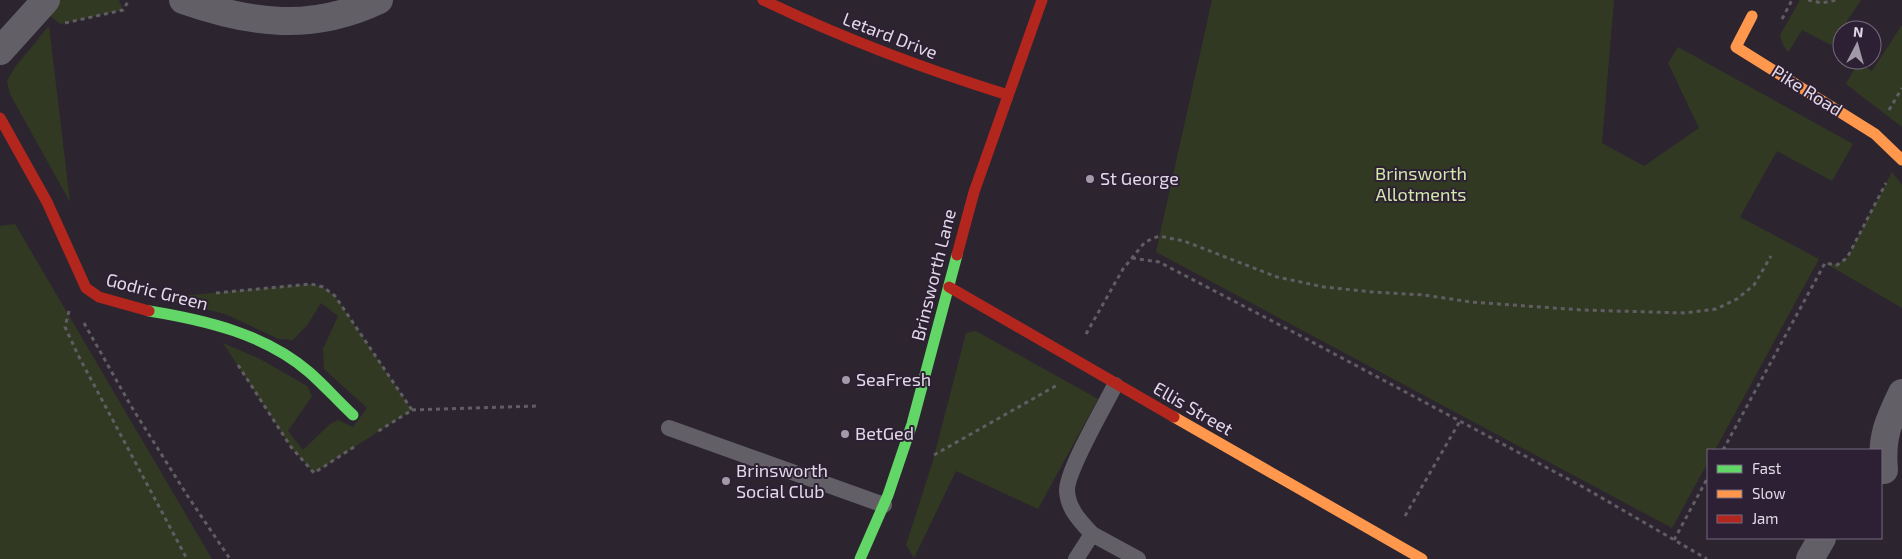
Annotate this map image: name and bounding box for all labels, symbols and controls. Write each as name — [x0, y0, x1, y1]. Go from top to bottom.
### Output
street label: Letard Drive — [840, 7, 941, 63]
north arrow — [1832, 20, 1882, 70]
text: N — [1852, 23, 1864, 41]
street label: Pike Road — [1768, 60, 1847, 120]
park label: Brinsworth Allotments — [1375, 162, 1467, 205]
place label: St George — [1100, 167, 1179, 189]
marker: St George — [1084, 173, 1096, 185]
street label: Brinsworth Lane — [906, 206, 960, 343]
street label: Godric Green — [104, 268, 211, 314]
place label: SeaFresh — [856, 368, 931, 390]
marker: SeaFresh — [840, 374, 852, 386]
street label: Ellis Street — [1150, 377, 1237, 440]
place label: BetGed — [855, 422, 914, 444]
marker: BetGed — [839, 428, 851, 440]
legend — [1707, 449, 1882, 539]
place label: Brinsworth Social Club — [736, 459, 828, 502]
text: Fast — [1752, 459, 1782, 477]
marker: Brinsworth Social Club — [720, 475, 732, 487]
text: Slow — [1752, 484, 1786, 502]
text: Jam — [1752, 509, 1778, 527]

